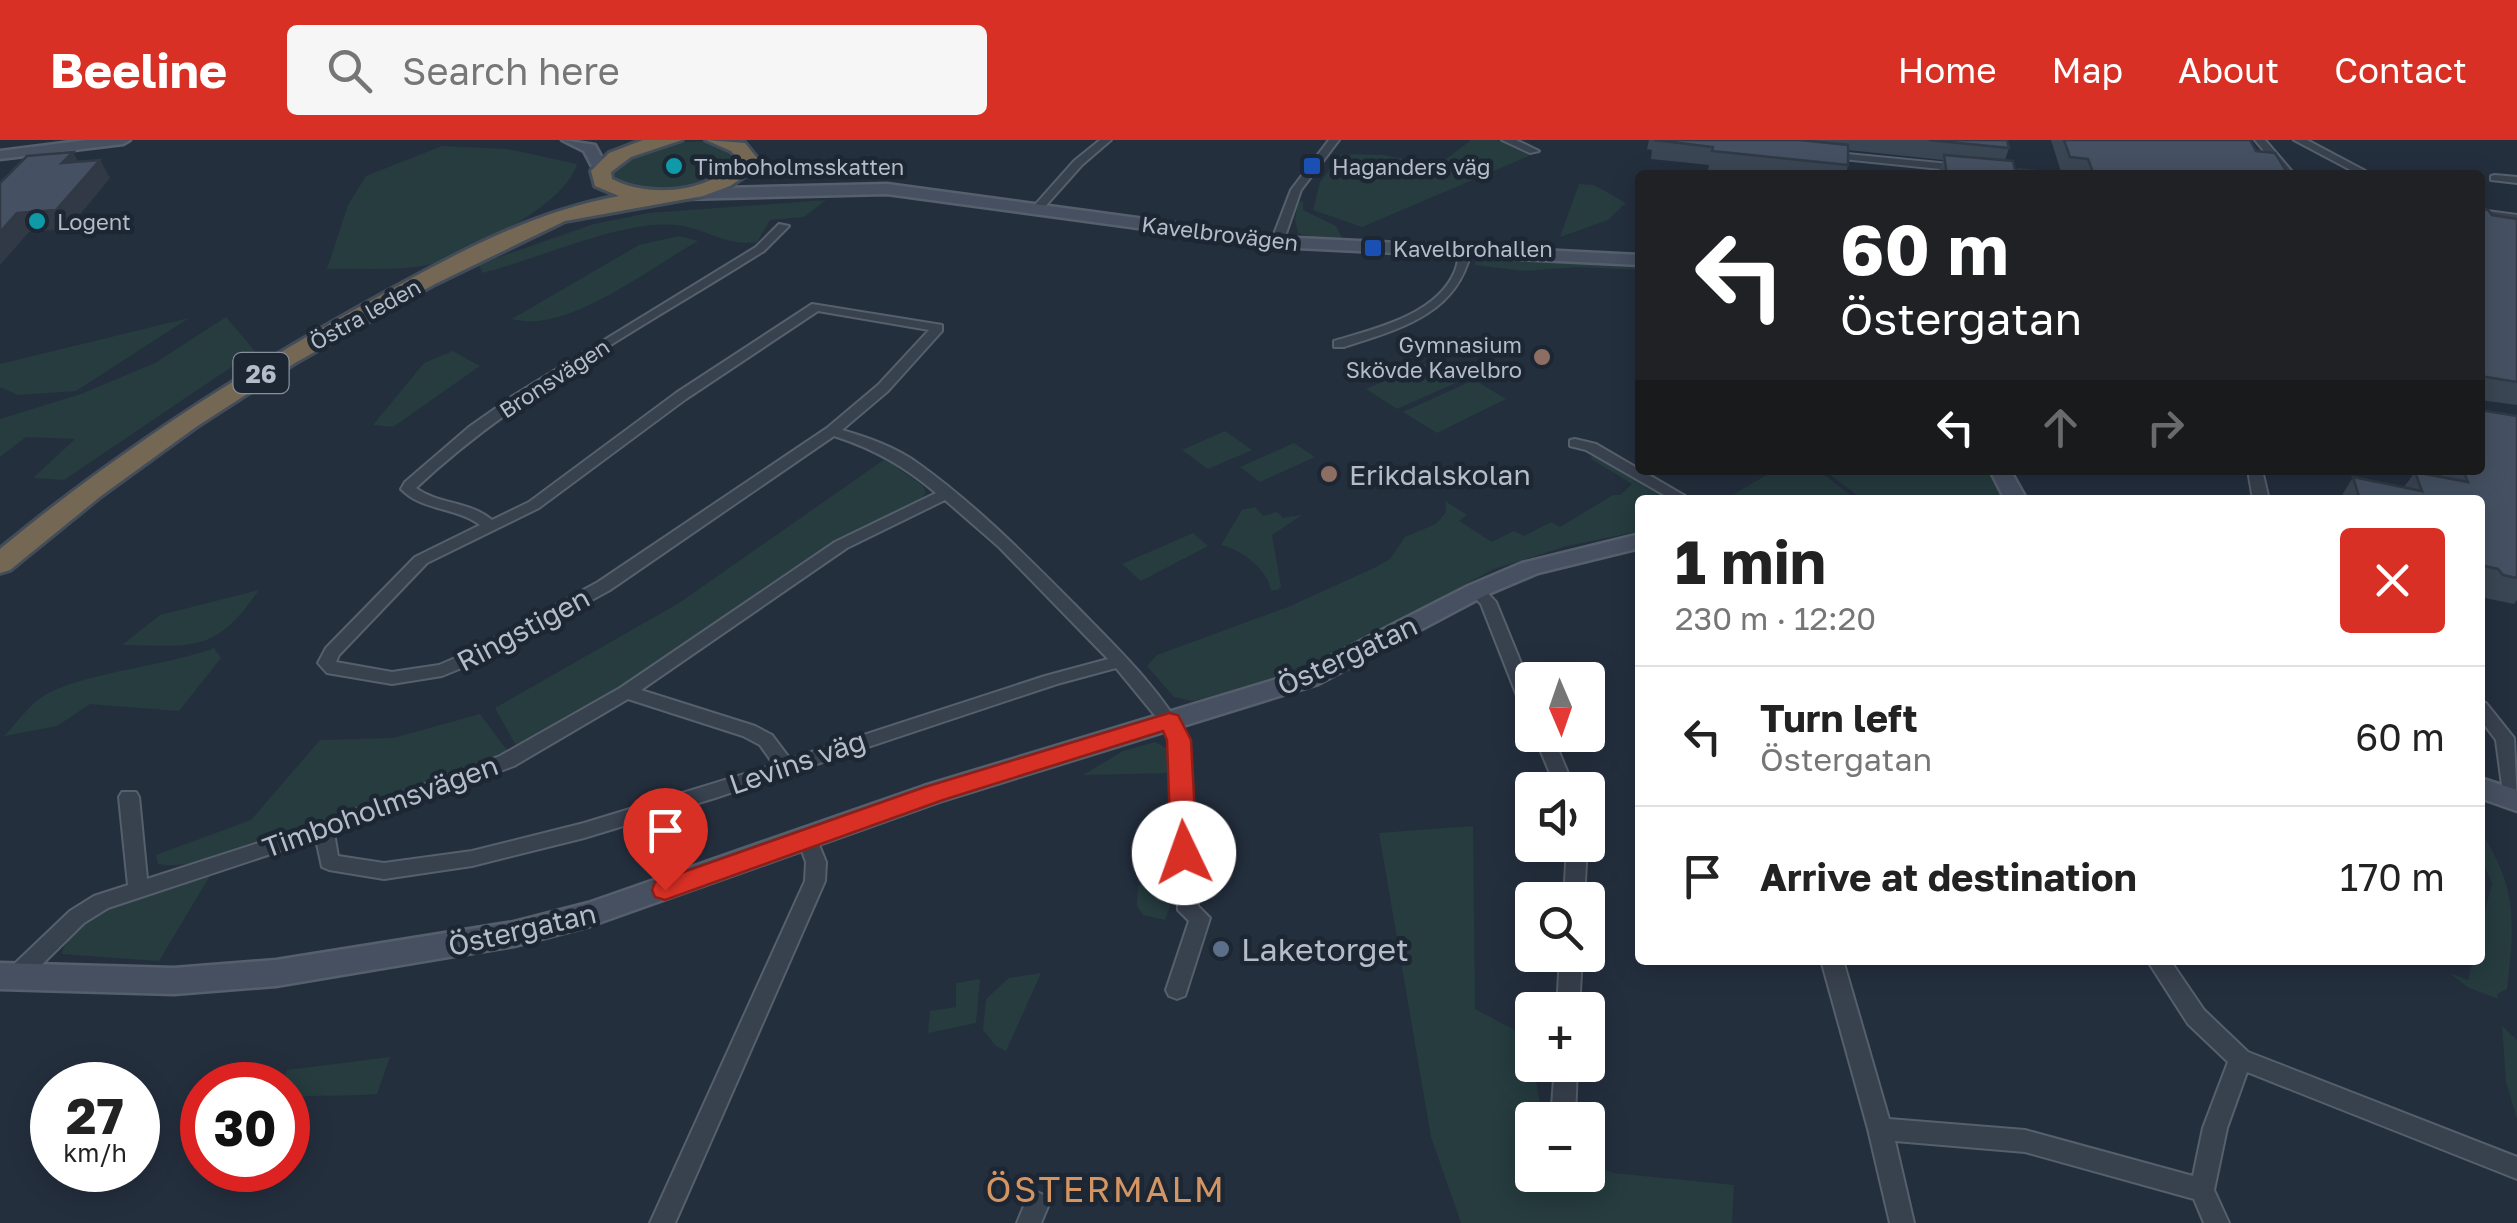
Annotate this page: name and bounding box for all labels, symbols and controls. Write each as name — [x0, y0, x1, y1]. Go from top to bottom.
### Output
search box — [287, 25, 987, 115]
text: Beeline — [50, 41, 227, 99]
icon: search — [322, 43, 377, 98]
text: Search here — [402, 48, 620, 93]
text: Home — [1898, 49, 1997, 91]
text: Map — [2052, 49, 2123, 91]
text: About — [2178, 49, 2279, 91]
text: Contact — [2334, 49, 2467, 91]
place label: Timboholmsskatten — [694, 153, 904, 180]
place label: Haganders väg — [1332, 153, 1491, 180]
marker: Timboholmsskatten — [663, 155, 685, 177]
marker: Haganders väg — [1301, 155, 1323, 177]
text: 60 m — [1840, 206, 2009, 290]
place label: Logent — [57, 208, 131, 235]
marker: Logent — [26, 210, 48, 232]
street label: Kavelbrovägen — [1140, 210, 1300, 256]
icon: left — [1675, 210, 1805, 340]
place label: Kavelbrohallen — [1393, 235, 1553, 262]
marker: Kavelbrohallen — [1362, 237, 1384, 259]
street label: Östra leden — [305, 273, 425, 355]
text: Östergatan — [1840, 291, 2082, 345]
place label: Gymnasium Skövde Kavelbro — [1346, 331, 1522, 383]
street label: Bronsvägen — [494, 332, 614, 424]
marker: Gymnasium Skövde Kavelbro — [1531, 346, 1553, 368]
road number: 26 — [234, 353, 288, 393]
icon: left — [1928, 400, 1983, 455]
icon: ahead — [2033, 400, 2088, 455]
icon: right — [2138, 400, 2193, 455]
place label: Erikdalskolan — [1349, 458, 1531, 491]
marker: Erikdalskolan — [1318, 463, 1340, 485]
text: 1 min — [1675, 525, 1826, 597]
button: close — [2340, 528, 2445, 633]
street label: Ringstigen — [451, 580, 595, 678]
text: 230 m · 12:20 — [1675, 599, 1876, 637]
street label: Östergatan — [1272, 608, 1422, 702]
north arrow — [1515, 662, 1605, 752]
map controls — [1515, 662, 1605, 1192]
text: Turn left — [1760, 695, 1918, 740]
icon: left — [1675, 709, 1730, 764]
text: 60 m — [2355, 714, 2445, 759]
street label: Levins väg — [725, 723, 869, 801]
text: Östergatan — [1760, 740, 1932, 778]
street label: Timboholmsvägen — [258, 748, 502, 864]
button: sound — [1515, 772, 1605, 862]
pin — [623, 788, 708, 891]
position arrow — [1132, 801, 1236, 905]
icon: arrive — [638, 803, 693, 858]
icon: arrive — [1675, 849, 1730, 904]
text: Arrive at destination — [1760, 854, 2137, 899]
text: 170 m — [2340, 854, 2445, 899]
button: search — [1515, 882, 1605, 972]
street label: Östergatan — [445, 896, 599, 962]
place label: Laketorget — [1241, 930, 1409, 968]
marker: Laketorget — [1210, 938, 1232, 960]
button: + — [1515, 992, 1605, 1082]
speed limit sign: 30 — [180, 1062, 310, 1192]
text: 27 — [66, 1085, 124, 1145]
button: − — [1515, 1102, 1605, 1192]
text: km/h — [63, 1137, 127, 1168]
district label: ÖSTERMALM — [986, 1168, 1226, 1210]

